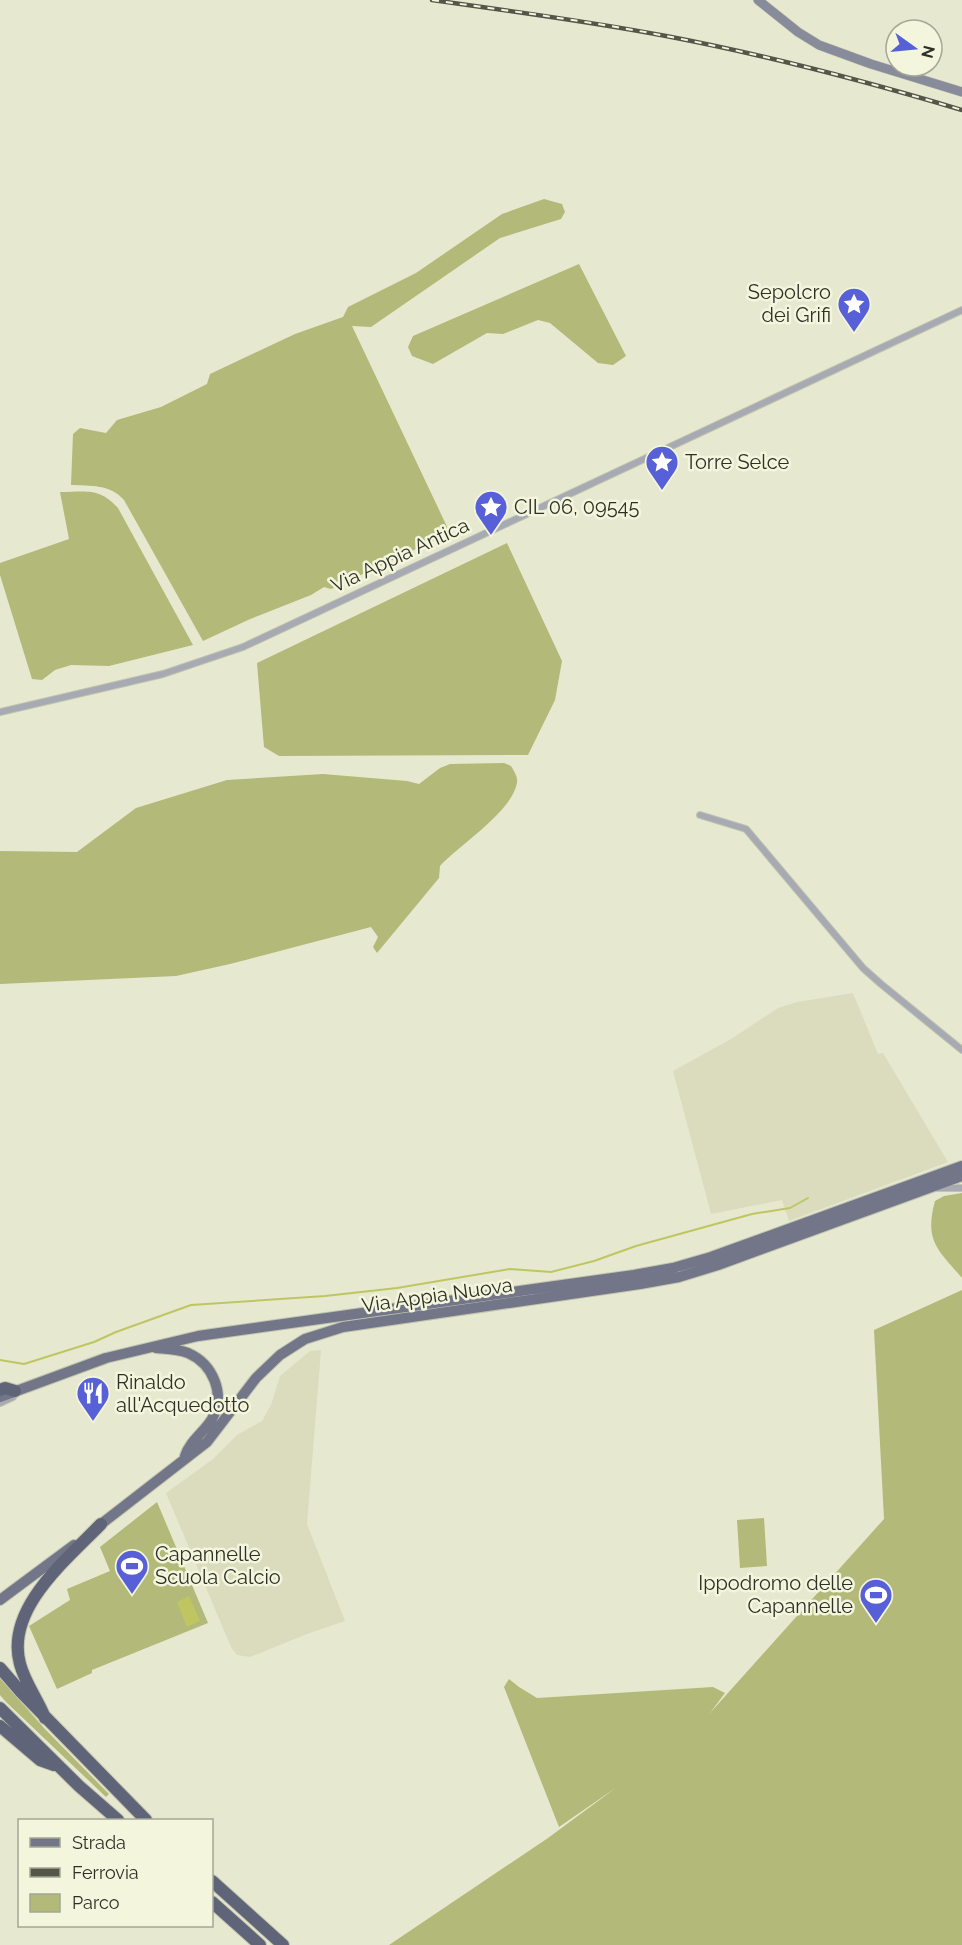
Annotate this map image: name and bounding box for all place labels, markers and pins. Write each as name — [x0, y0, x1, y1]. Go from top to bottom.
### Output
place label: Sepolcro dei Grifi — [748, 280, 831, 327]
place icon: Sepolcro dei Grifi — [836, 286, 872, 333]
place icon: Torre Selce — [644, 444, 680, 491]
place label: Torre Selce — [685, 450, 790, 474]
place icon: CIL 06, 09545 — [473, 489, 509, 536]
place label: CIL 06, 09545 — [514, 495, 640, 519]
place label: Rinaldo all'Acquedotto — [116, 1370, 250, 1417]
restaurant icon: Rinaldo all'Acquedotto — [75, 1375, 111, 1422]
place label: Capannelle Scuola Calcio — [155, 1542, 281, 1589]
sports icon: Capannelle Scuola Calcio — [114, 1548, 150, 1595]
place label: Ippodromo delle Capannelle — [698, 1571, 853, 1618]
sports icon: Ippodromo delle Capannelle — [858, 1577, 894, 1624]

